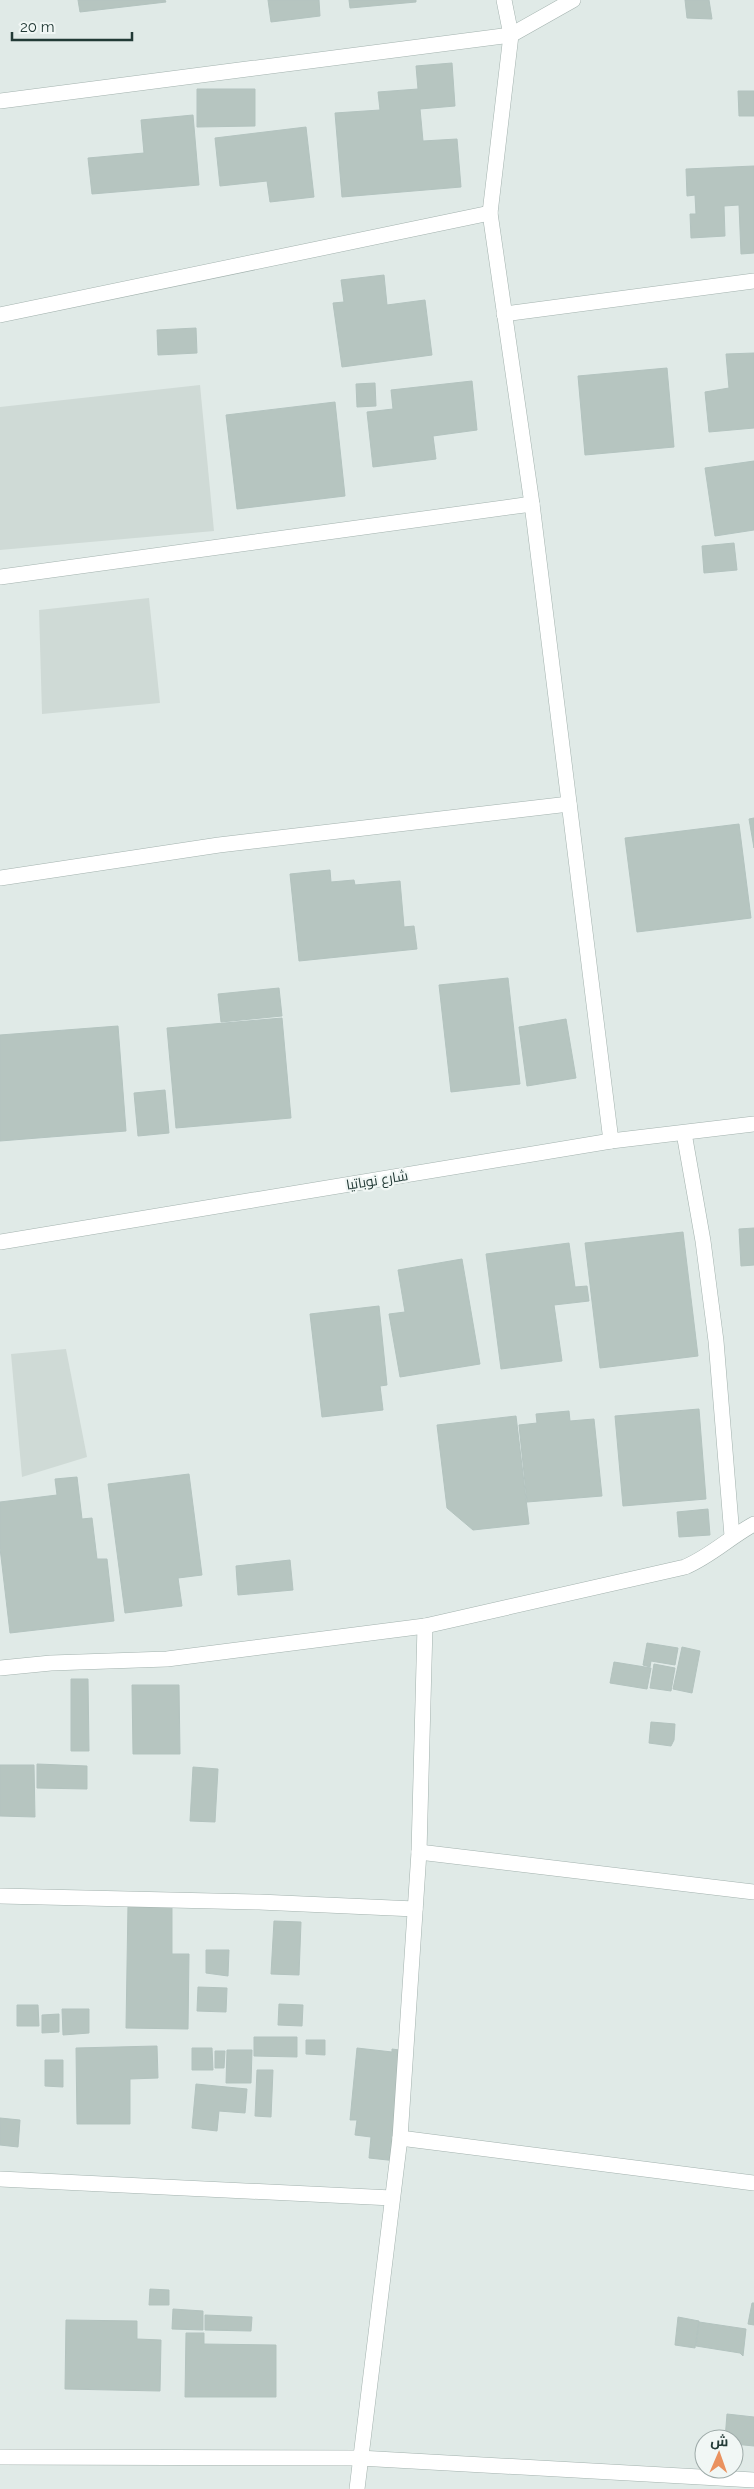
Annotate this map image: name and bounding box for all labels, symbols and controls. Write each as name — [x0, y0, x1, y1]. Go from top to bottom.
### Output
scale bar — [12, 10, 132, 42]
text: 20 m — [20, 18, 55, 36]
street label: شارع نوباتيا — [345, 1167, 409, 1194]
north arrow — [694, 2429, 744, 2479]
text: ش — [710, 2433, 729, 2450]

